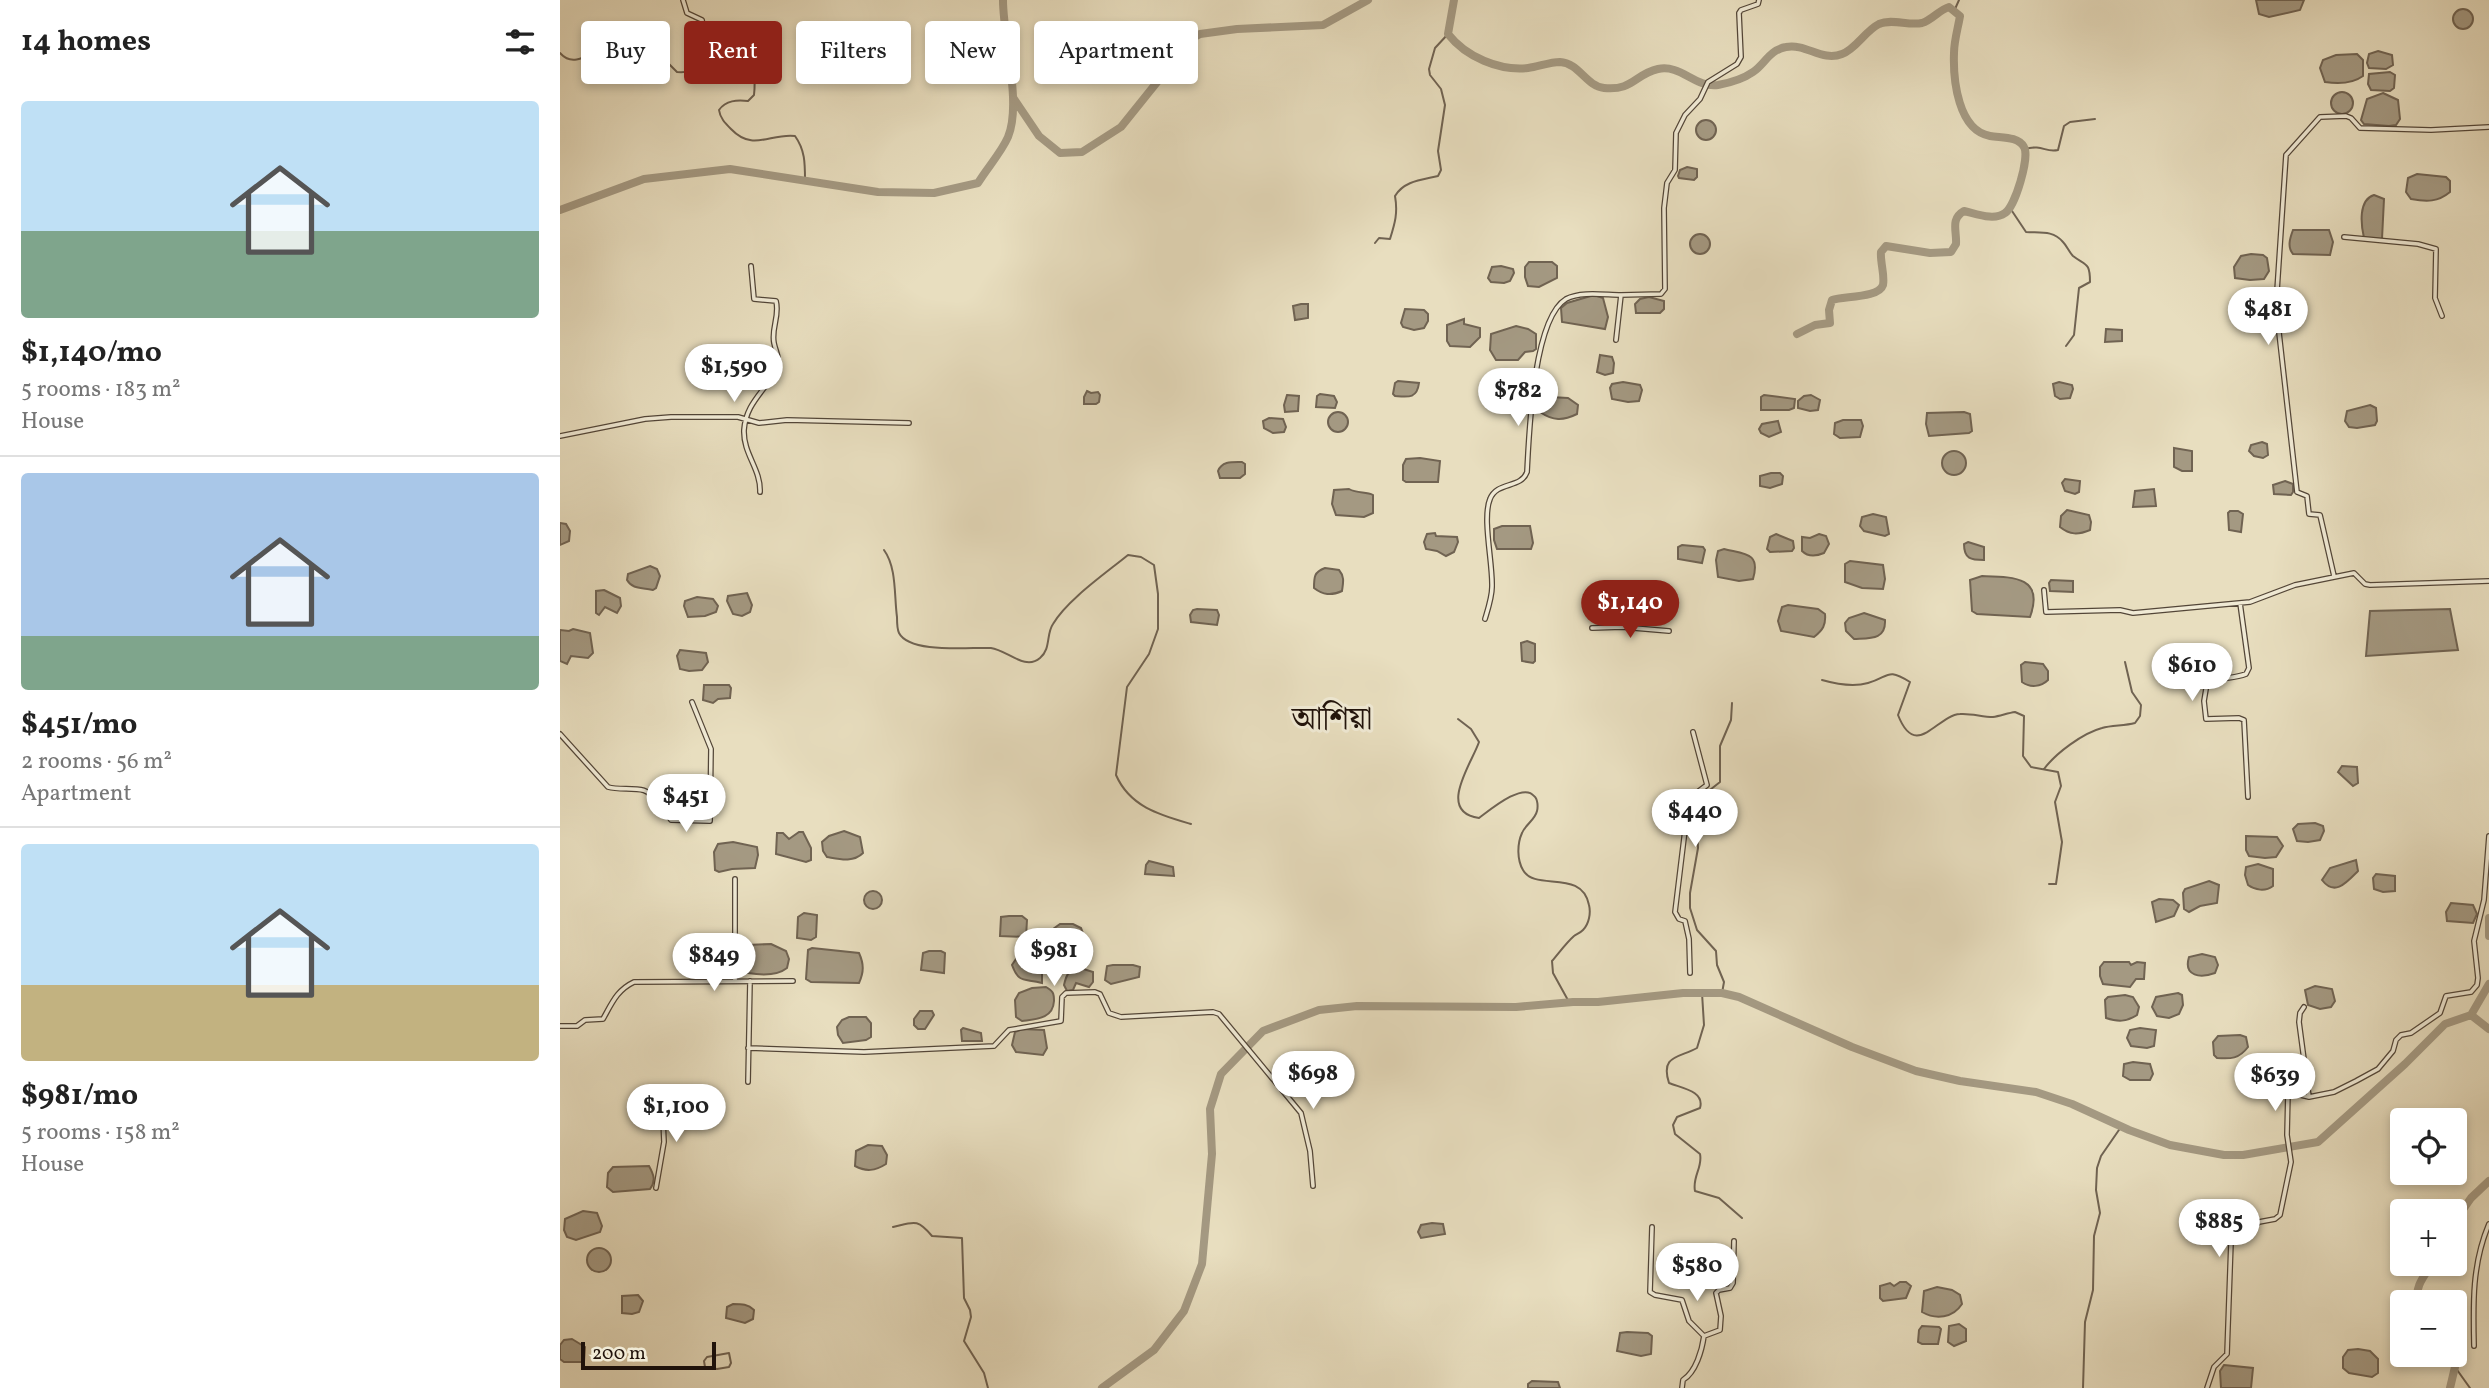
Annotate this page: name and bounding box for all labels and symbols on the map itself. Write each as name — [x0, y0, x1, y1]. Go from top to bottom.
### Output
pin: $481 — [2227, 288, 2309, 347]
pin: $1,590 — [677, 344, 791, 404]
pin: $782 — [1477, 368, 1559, 428]
pin: $1,140 — [1573, 580, 1687, 640]
pin: $610 — [2151, 644, 2233, 703]
district label: আশিয়া — [1291, 699, 1372, 743]
pin: $451 — [645, 774, 727, 834]
pin: $440 — [1654, 790, 1736, 849]
pin: $981 — [1013, 928, 1095, 988]
pin: $849 — [673, 934, 755, 993]
pin: $698 — [1272, 1052, 1354, 1111]
pin: $639 — [2234, 1054, 2316, 1113]
pin: $1,100 — [619, 1084, 733, 1144]
pin: $885 — [2178, 1200, 2260, 1259]
pin: $580 — [1656, 1244, 1738, 1303]
scale bar — [581, 1339, 716, 1371]

